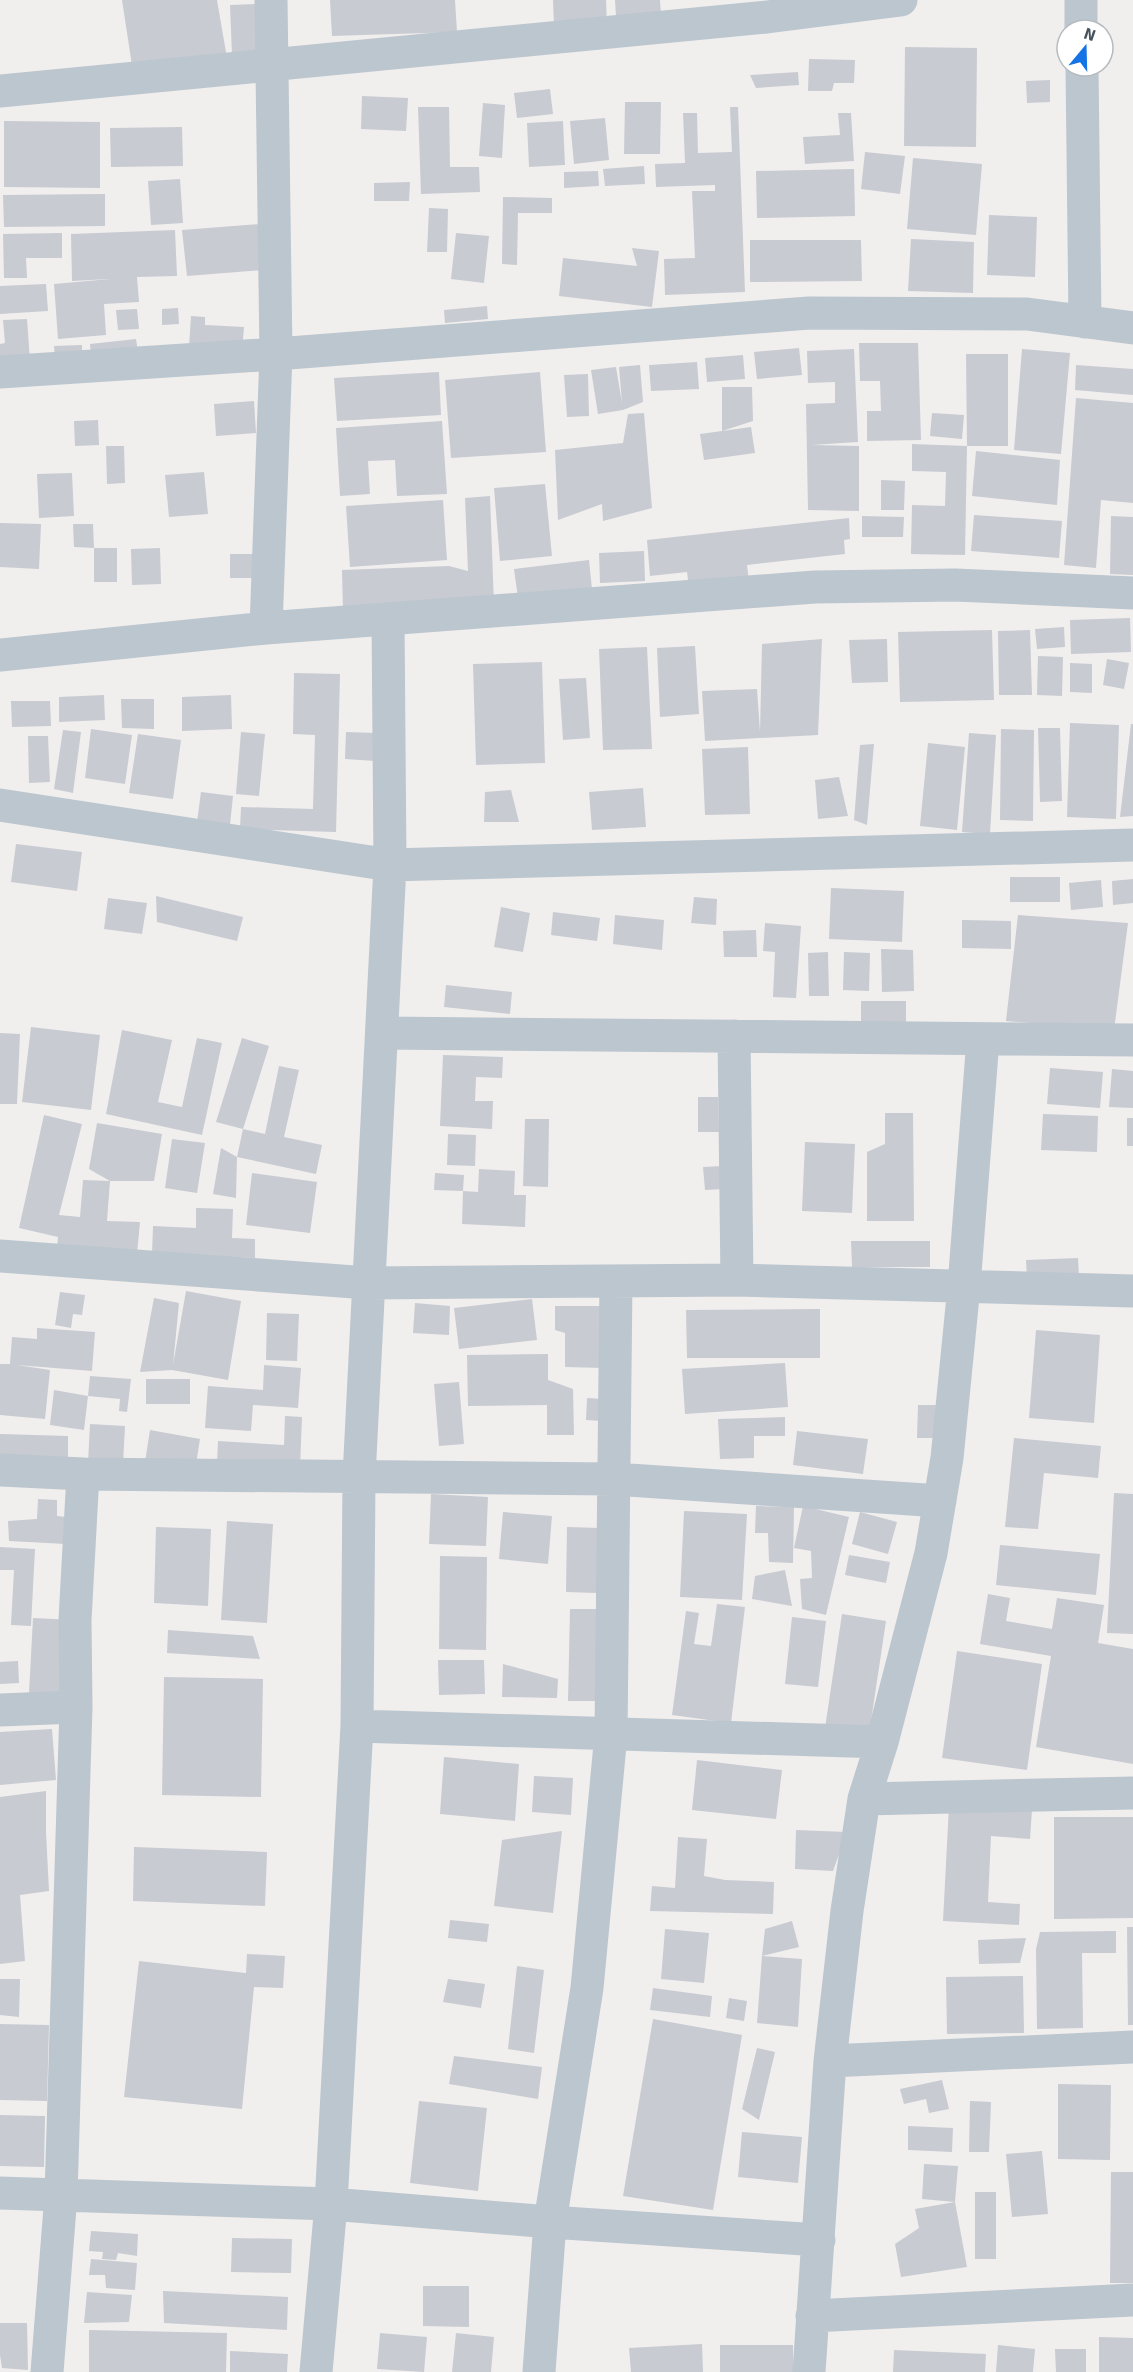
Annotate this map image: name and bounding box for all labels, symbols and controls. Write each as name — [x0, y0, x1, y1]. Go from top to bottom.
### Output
north arrow — [1055, 18, 1115, 78]
text: N — [1081, 23, 1098, 46]

